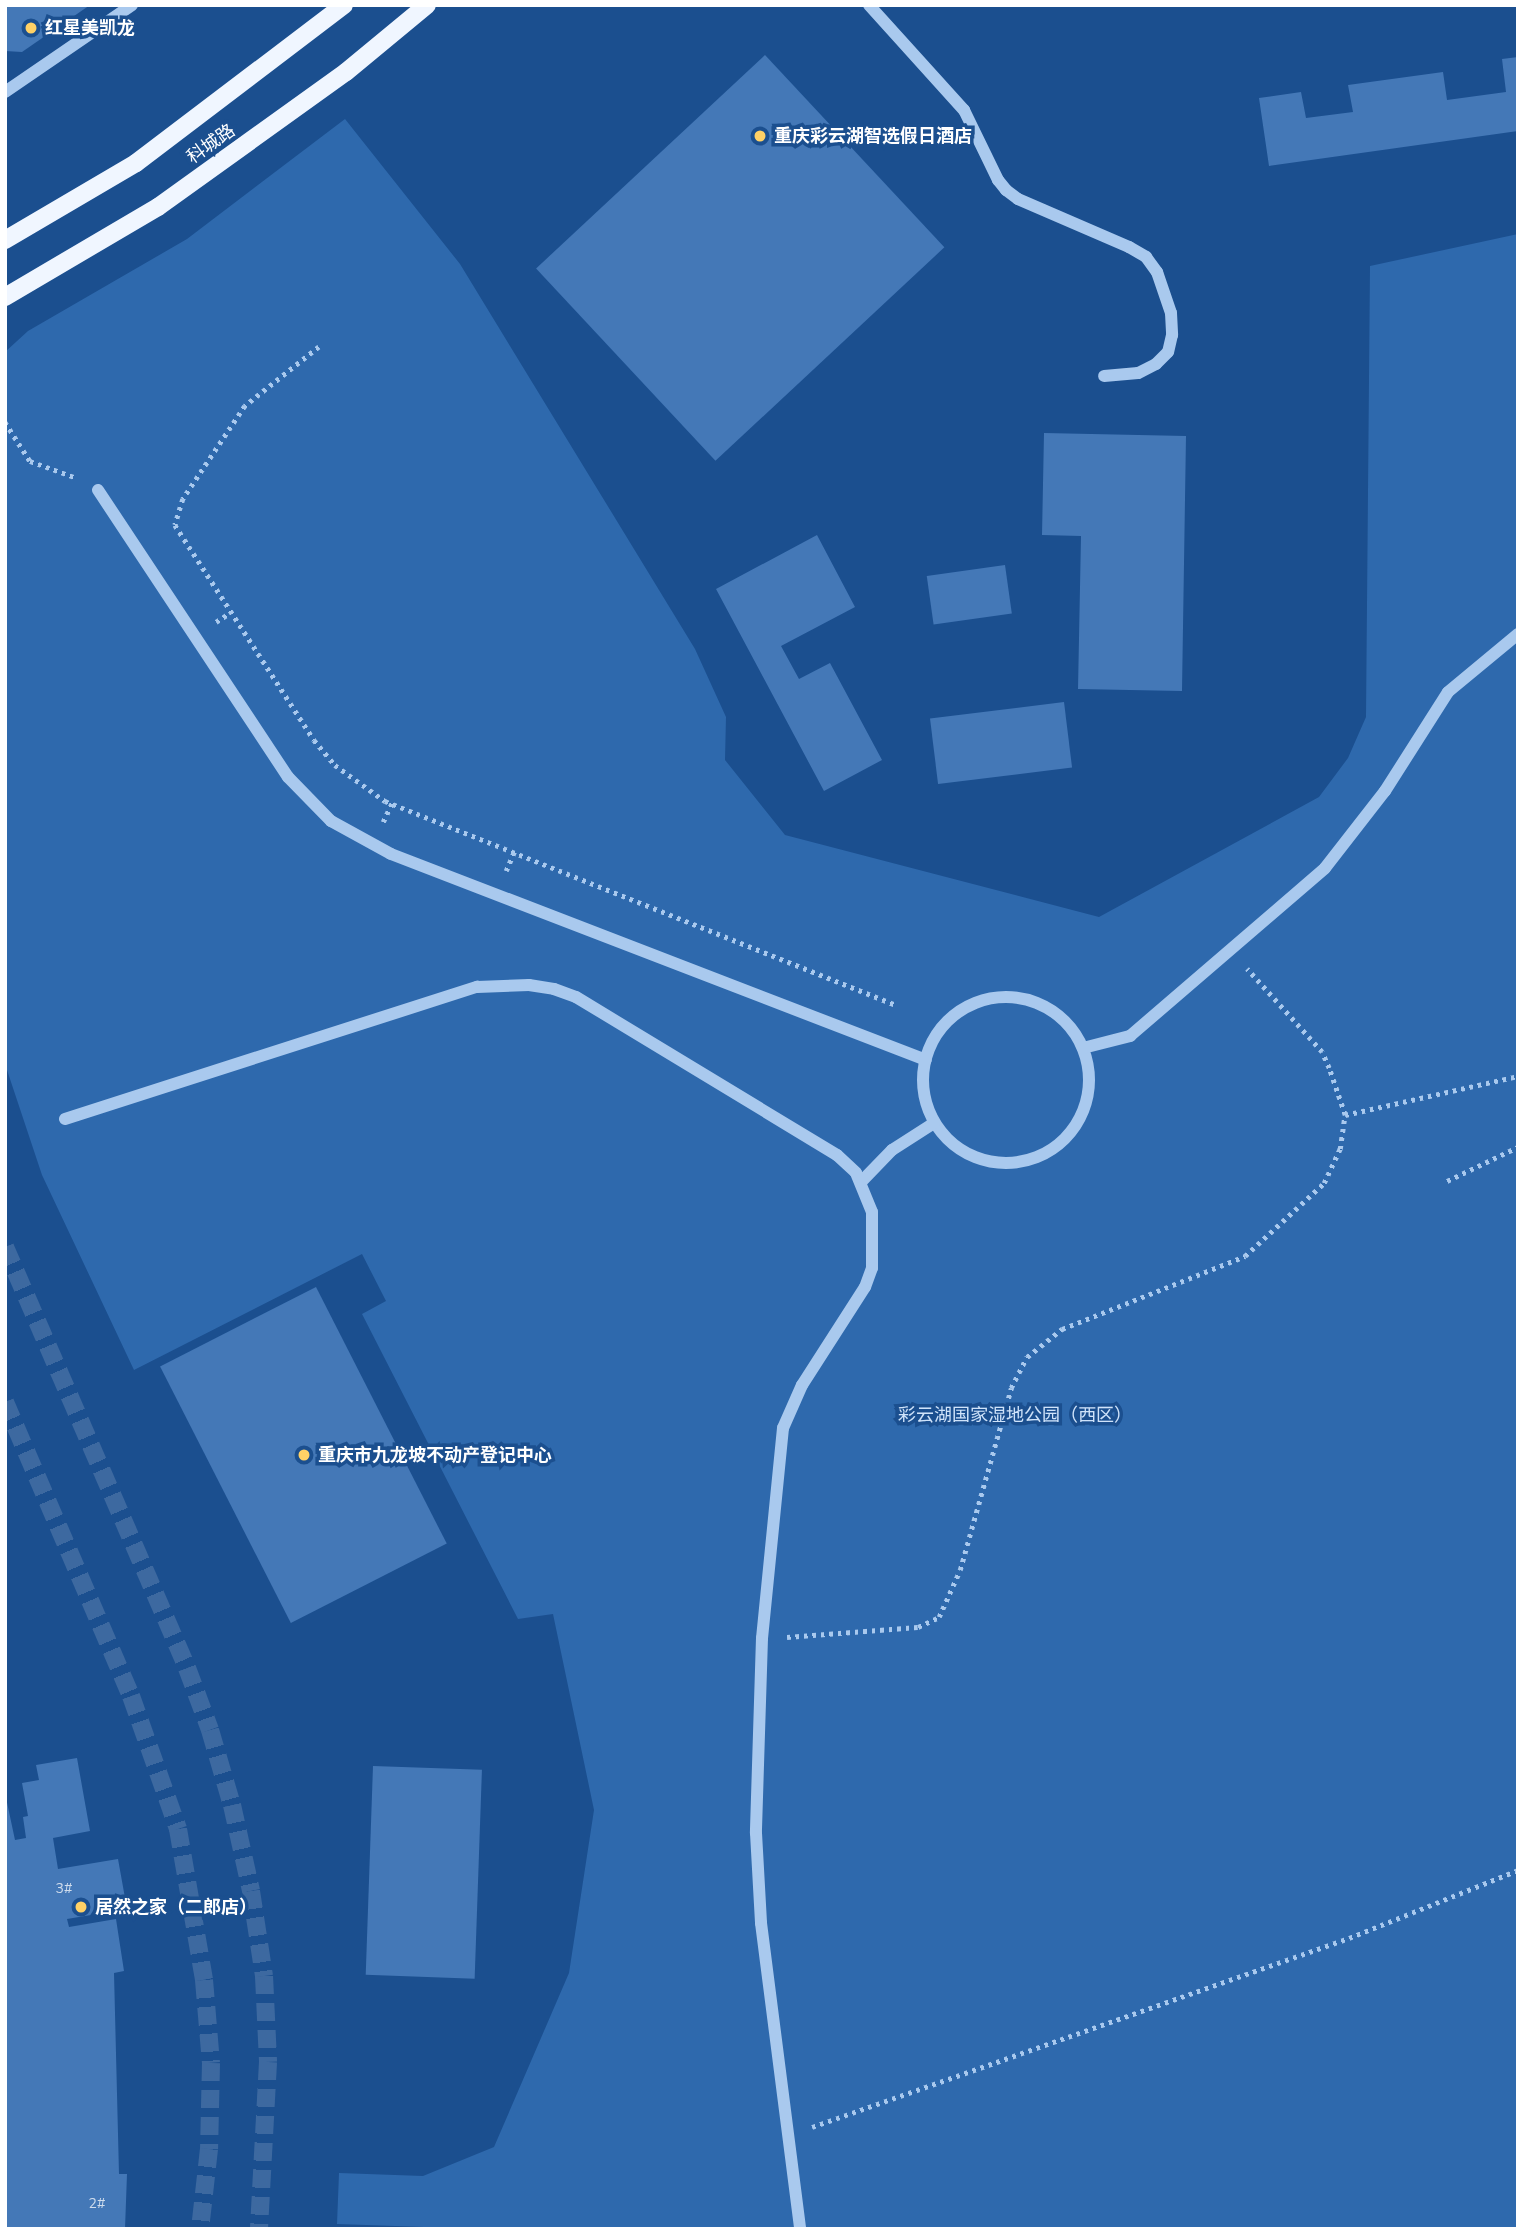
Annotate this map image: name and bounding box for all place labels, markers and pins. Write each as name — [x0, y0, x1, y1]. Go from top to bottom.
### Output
place label: 红星美凯龙 — [45, 17, 135, 39]
marker: 红星美凯龙 — [23, 20, 39, 36]
place label: 重庆彩云湖智选假日酒店 — [774, 125, 972, 147]
marker: 重庆彩云湖智选假日酒店 — [752, 128, 768, 144]
place label: 重庆市九龙坡不动产登记中心 — [318, 1444, 552, 1466]
marker: 重庆市九龙坡不动产登记中心 — [296, 1447, 312, 1463]
place label: 居然之家（二郎店） — [95, 1896, 257, 1918]
marker: 居然之家（二郎店） — [73, 1899, 89, 1915]

